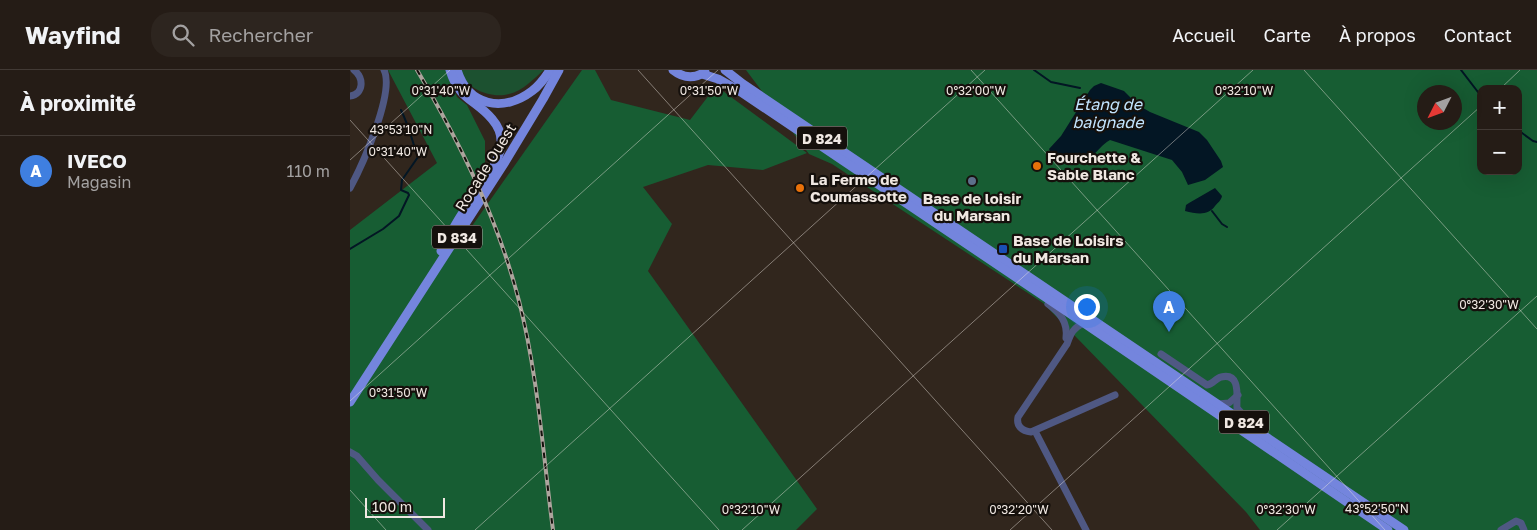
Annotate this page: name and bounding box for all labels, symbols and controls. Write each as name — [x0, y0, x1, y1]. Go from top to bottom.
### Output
search box — [151, 12, 501, 57]
text: Wayfind — [25, 20, 121, 49]
icon: search — [169, 21, 197, 49]
text: Rechercher — [209, 23, 313, 46]
text: Accueil — [1172, 24, 1236, 46]
text: Carte — [1264, 24, 1311, 46]
text: À propos — [1339, 24, 1416, 46]
text: Contact — [1444, 24, 1512, 46]
text: 0°31'40"W — [412, 83, 471, 98]
text: 0°31'50"W — [680, 83, 739, 98]
text: 0°32'00"W — [946, 83, 1007, 98]
text: 0°32'10"W — [1215, 83, 1274, 98]
north arrow — [1417, 85, 1462, 130]
map controls — [1477, 85, 1522, 175]
button: + — [1477, 85, 1522, 130]
text: À proximité — [20, 90, 136, 116]
water label: Étang de baignade — [1072, 94, 1145, 132]
street label: Rocade Ouest — [451, 120, 519, 214]
text: 43°53'10"N — [370, 122, 432, 137]
road number: D 824 — [797, 126, 847, 150]
button: − — [1477, 130, 1522, 175]
text: 0°31'40"W — [369, 144, 428, 159]
place label: Fourchette & Sable Blanc — [1047, 148, 1141, 183]
text: IVECO — [67, 149, 127, 172]
marker: Fourchette & Sable Blanc — [1031, 160, 1043, 172]
text: A — [30, 161, 42, 181]
text: 110 m — [286, 161, 330, 181]
place label: La Ferme de Coumassotte — [810, 170, 907, 205]
text: Magasin — [67, 172, 131, 192]
marker: Base de loisir du Marsan — [966, 175, 978, 187]
marker: La Ferme de Coumassotte — [794, 182, 806, 194]
place label: Base de loisir du Marsan — [923, 189, 1021, 224]
road number: D 834 — [432, 226, 482, 248]
place label: Base de Loisirs du Marsan — [1013, 231, 1124, 266]
marker: Base de Loisirs du Marsan — [997, 243, 1009, 255]
pin: A — [1153, 291, 1185, 332]
your location — [1074, 294, 1100, 320]
text: 0°32'30"W — [1459, 297, 1519, 312]
text: 0°31'50"W — [369, 385, 428, 400]
road number: D 824 — [1219, 411, 1269, 434]
scale bar — [365, 495, 445, 518]
text: 100 m — [372, 498, 412, 515]
text: 43°52'50"N — [1345, 501, 1409, 516]
text: 0°32'10"W — [722, 502, 781, 517]
text: 0°32'20"W — [989, 502, 1049, 517]
text: 0°32'30"W — [1256, 502, 1316, 517]

